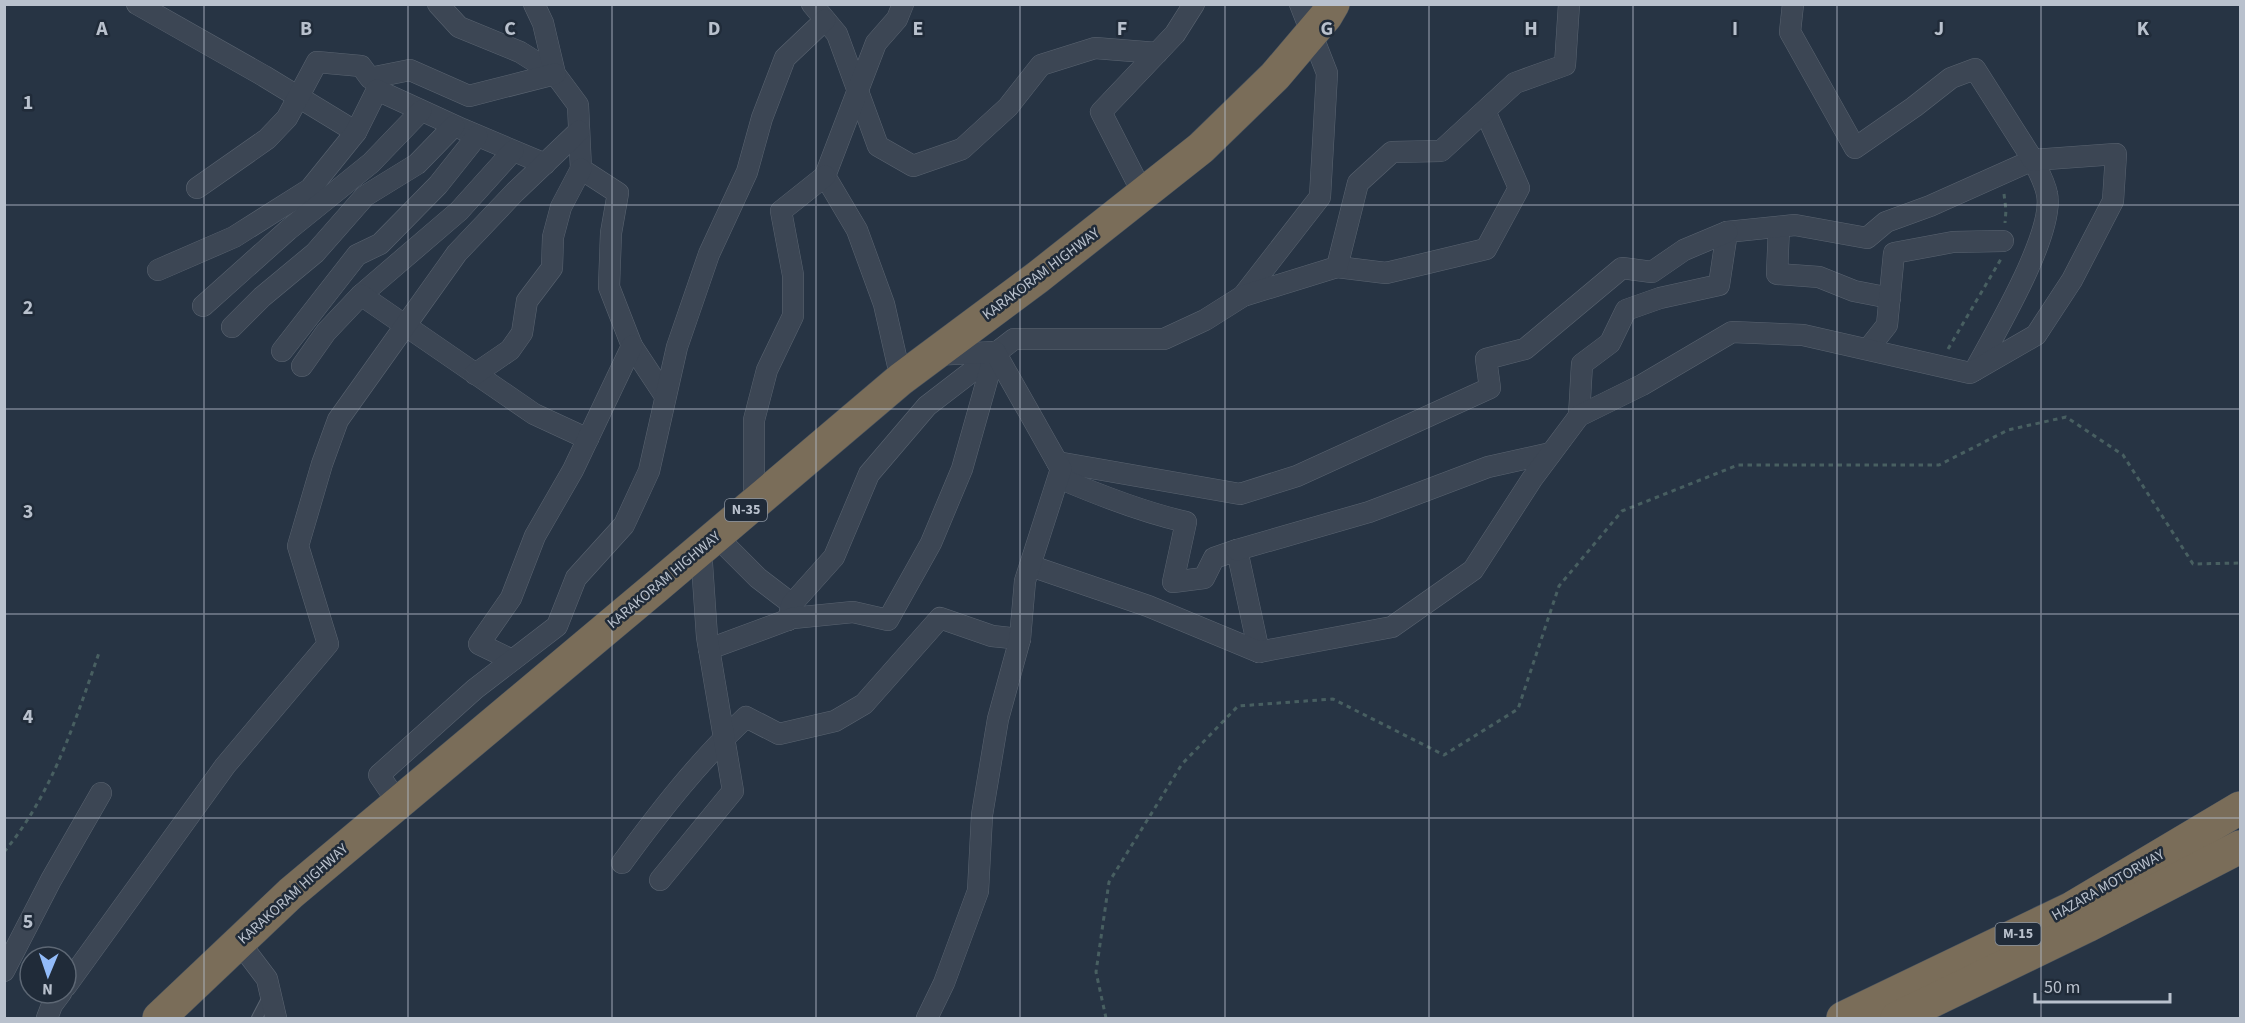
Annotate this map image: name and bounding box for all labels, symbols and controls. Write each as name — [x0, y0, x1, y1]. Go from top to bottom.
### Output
text: A — [95, 15, 108, 43]
text: B — [300, 15, 312, 43]
text: C — [504, 15, 516, 43]
text: D — [708, 15, 720, 43]
text: E — [913, 15, 923, 43]
text: F — [1117, 15, 1127, 43]
text: G — [1321, 15, 1333, 43]
text: H — [1524, 15, 1538, 43]
text: I — [1732, 15, 1738, 43]
text: J — [1934, 15, 1944, 43]
text: K — [2137, 15, 2150, 43]
text: 1 — [23, 89, 33, 117]
street label: KARAKORAM HIGHWAY — [978, 222, 1105, 325]
text: 2 — [23, 294, 33, 322]
text: 3 — [23, 498, 33, 526]
road number: N-35 — [725, 499, 767, 521]
street label: KARAKORAM HIGHWAY — [603, 526, 726, 634]
text: 4 — [23, 703, 34, 731]
street label: KARAKORAM HIGHWAY — [233, 838, 353, 949]
street label: HAZARA MOTORWAY — [2048, 844, 2169, 926]
text: 5 — [23, 908, 33, 936]
road number: M-15 — [1996, 923, 2040, 945]
north arrow — [18, 945, 78, 1005]
scale bar — [2035, 966, 2170, 1004]
text: 50 m — [2044, 975, 2080, 1000]
text: N — [42, 978, 53, 1000]

